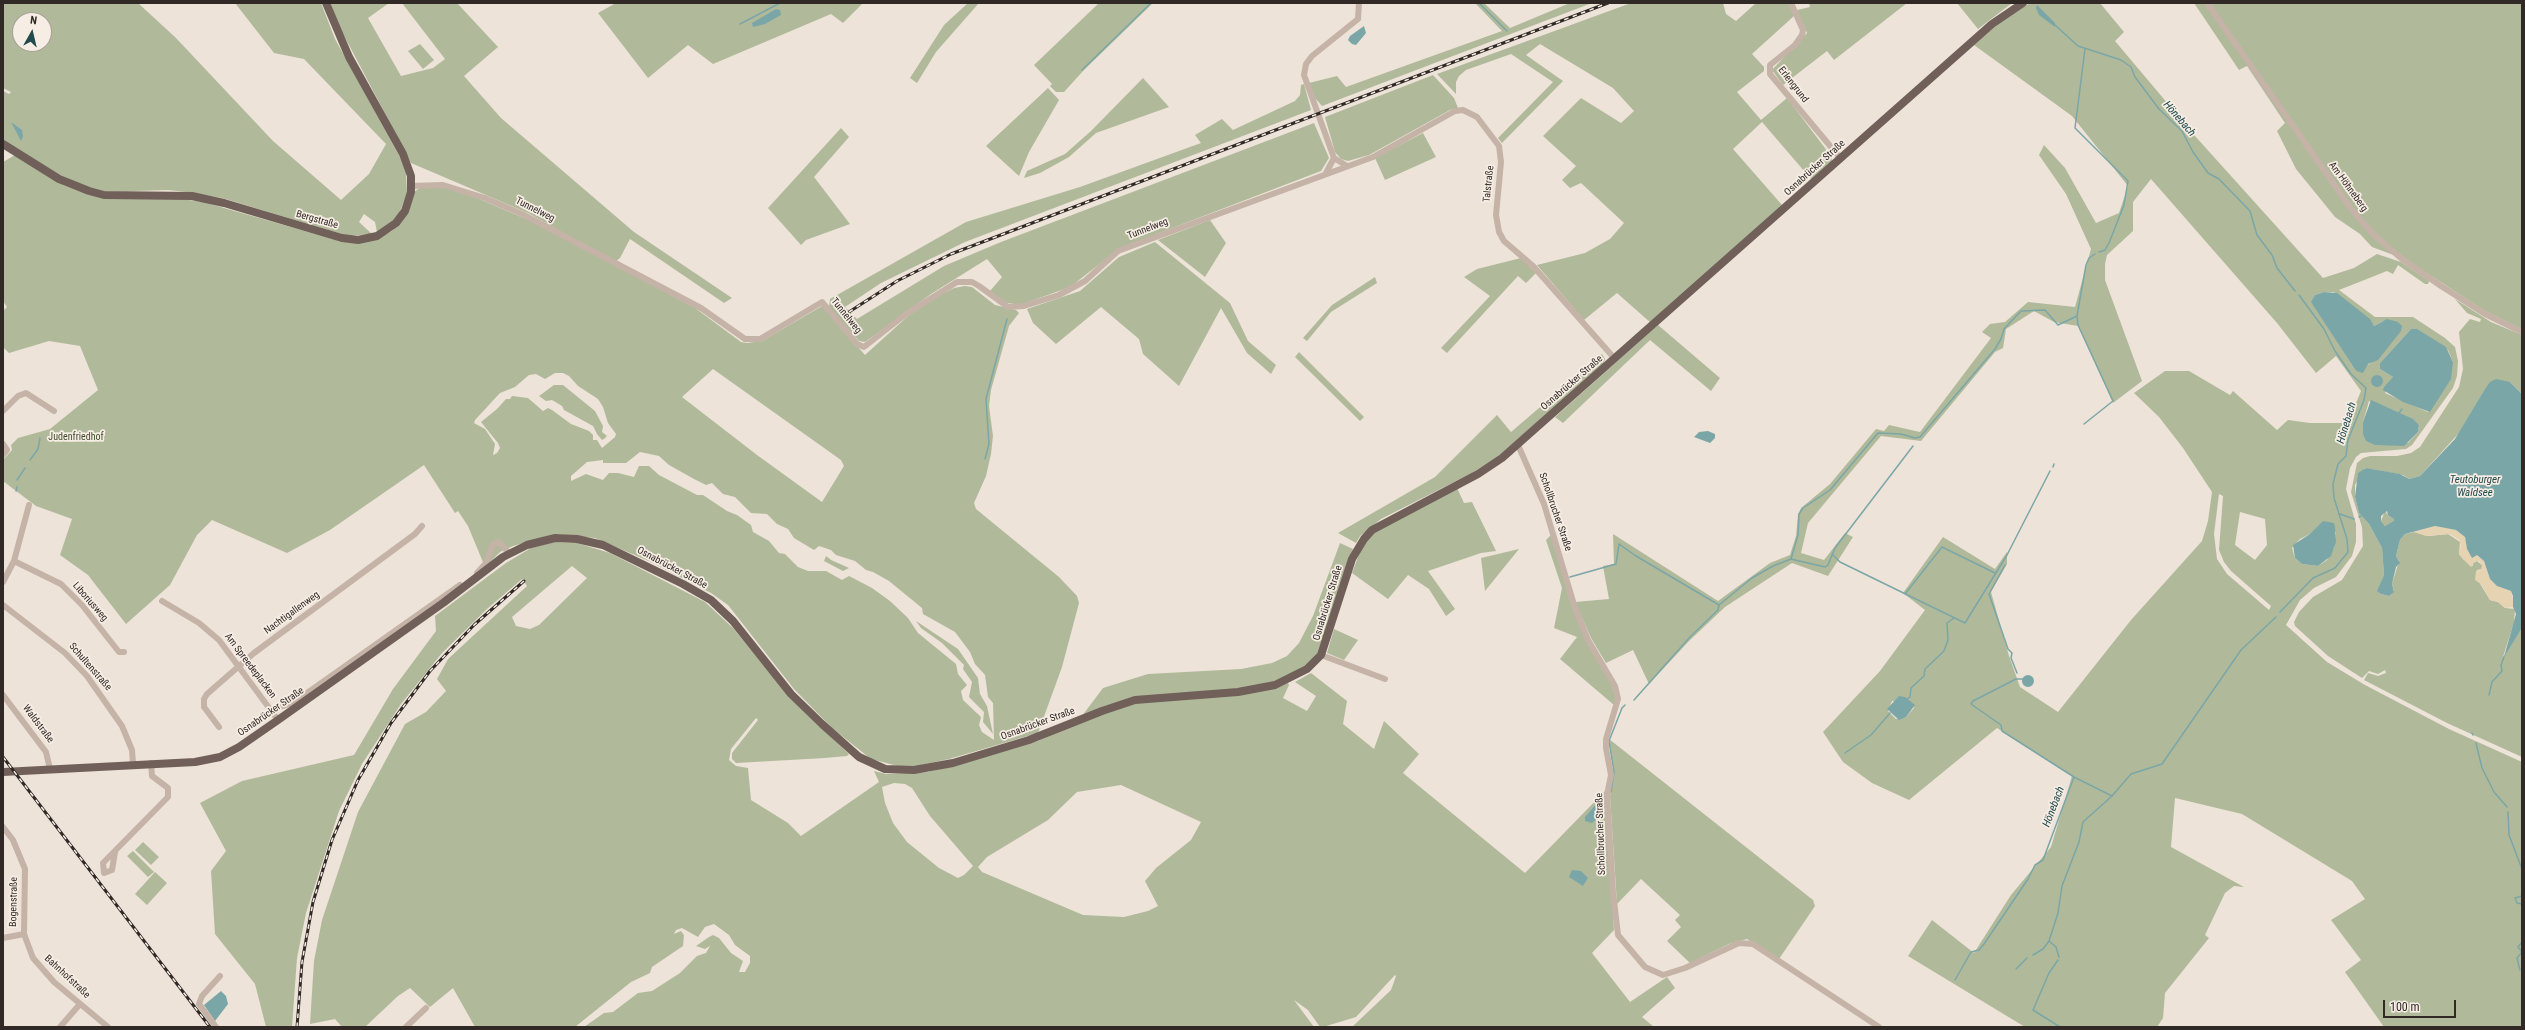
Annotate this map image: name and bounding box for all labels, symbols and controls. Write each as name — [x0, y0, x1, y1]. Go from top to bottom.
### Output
north arrow — [12, 12, 52, 52]
text: N — [29, 14, 38, 28]
street label: Erlengrund — [1775, 65, 1811, 105]
water label: Hönebach — [2160, 99, 2198, 139]
street label: Osnabrücker Straße — [1782, 138, 1848, 198]
street label: Am Höhneberg — [2326, 160, 2370, 214]
street label: Talstraße — [1481, 165, 1497, 203]
street label: Tunnelweg — [513, 195, 557, 225]
street label: Bergstraße — [295, 208, 339, 232]
street label: Tunnelweg — [1126, 216, 1170, 242]
street label: Tunnelweg — [828, 296, 864, 336]
street label: Osnabrücker Straße — [1539, 353, 1605, 413]
water label: Hönebach — [2334, 401, 2360, 445]
park label: Judenfriedhof — [48, 431, 104, 443]
street label: Schollbrucher Straße — [1536, 471, 1574, 553]
water label: Teutoburger Waldsee — [2450, 473, 2500, 499]
street label: Osnabrücker Straße — [635, 544, 709, 592]
street label: Osnabrücker Straße — [1311, 564, 1345, 642]
street label: Liboriusweg — [70, 580, 110, 624]
street label: Nachtigallenweg — [262, 589, 322, 637]
street label: Am Spreedeplacken — [222, 631, 278, 701]
street label: Schultenstraße — [66, 641, 114, 693]
street label: Osnabrücker Straße — [236, 685, 306, 739]
street label: Waldstraße — [20, 703, 56, 745]
street label: Osnabrücker Straße — [999, 705, 1077, 743]
water label: Hönebach — [2040, 785, 2068, 829]
street label: Schollbrucher Straße — [1594, 793, 1608, 875]
street label: Bogenstraße — [8, 877, 20, 927]
street label: Bahnhofstraße — [42, 953, 92, 1001]
scale bar — [2385, 992, 2458, 1018]
text: 100 m — [2390, 1000, 2420, 1014]

